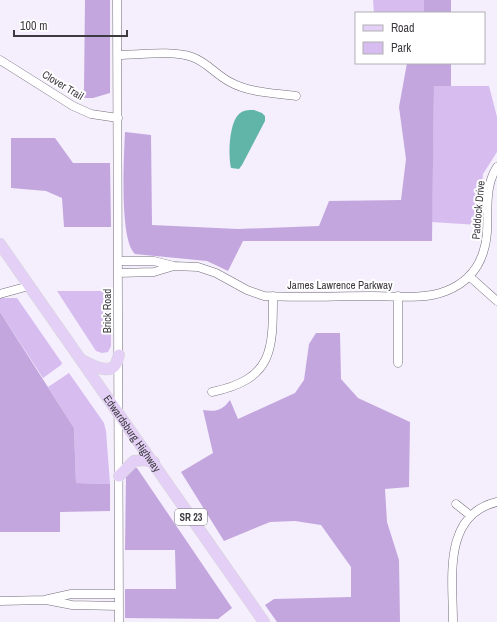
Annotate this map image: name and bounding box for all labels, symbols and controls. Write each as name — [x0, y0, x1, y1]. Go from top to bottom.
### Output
scale bar — [14, 12, 127, 38]
legend — [355, 12, 485, 64]
text: 100 m — [20, 18, 47, 34]
text: Road — [391, 20, 415, 36]
text: Park — [391, 40, 411, 56]
street label: Clover Trail — [40, 67, 86, 103]
street label: Paddock Drive — [468, 180, 488, 240]
street label: James Lawrence Parkway — [287, 278, 393, 292]
street label: Brick Road — [100, 289, 114, 333]
street label: Edwardsburg Highway — [100, 392, 164, 475]
road number: SR 23 — [175, 509, 207, 525]

